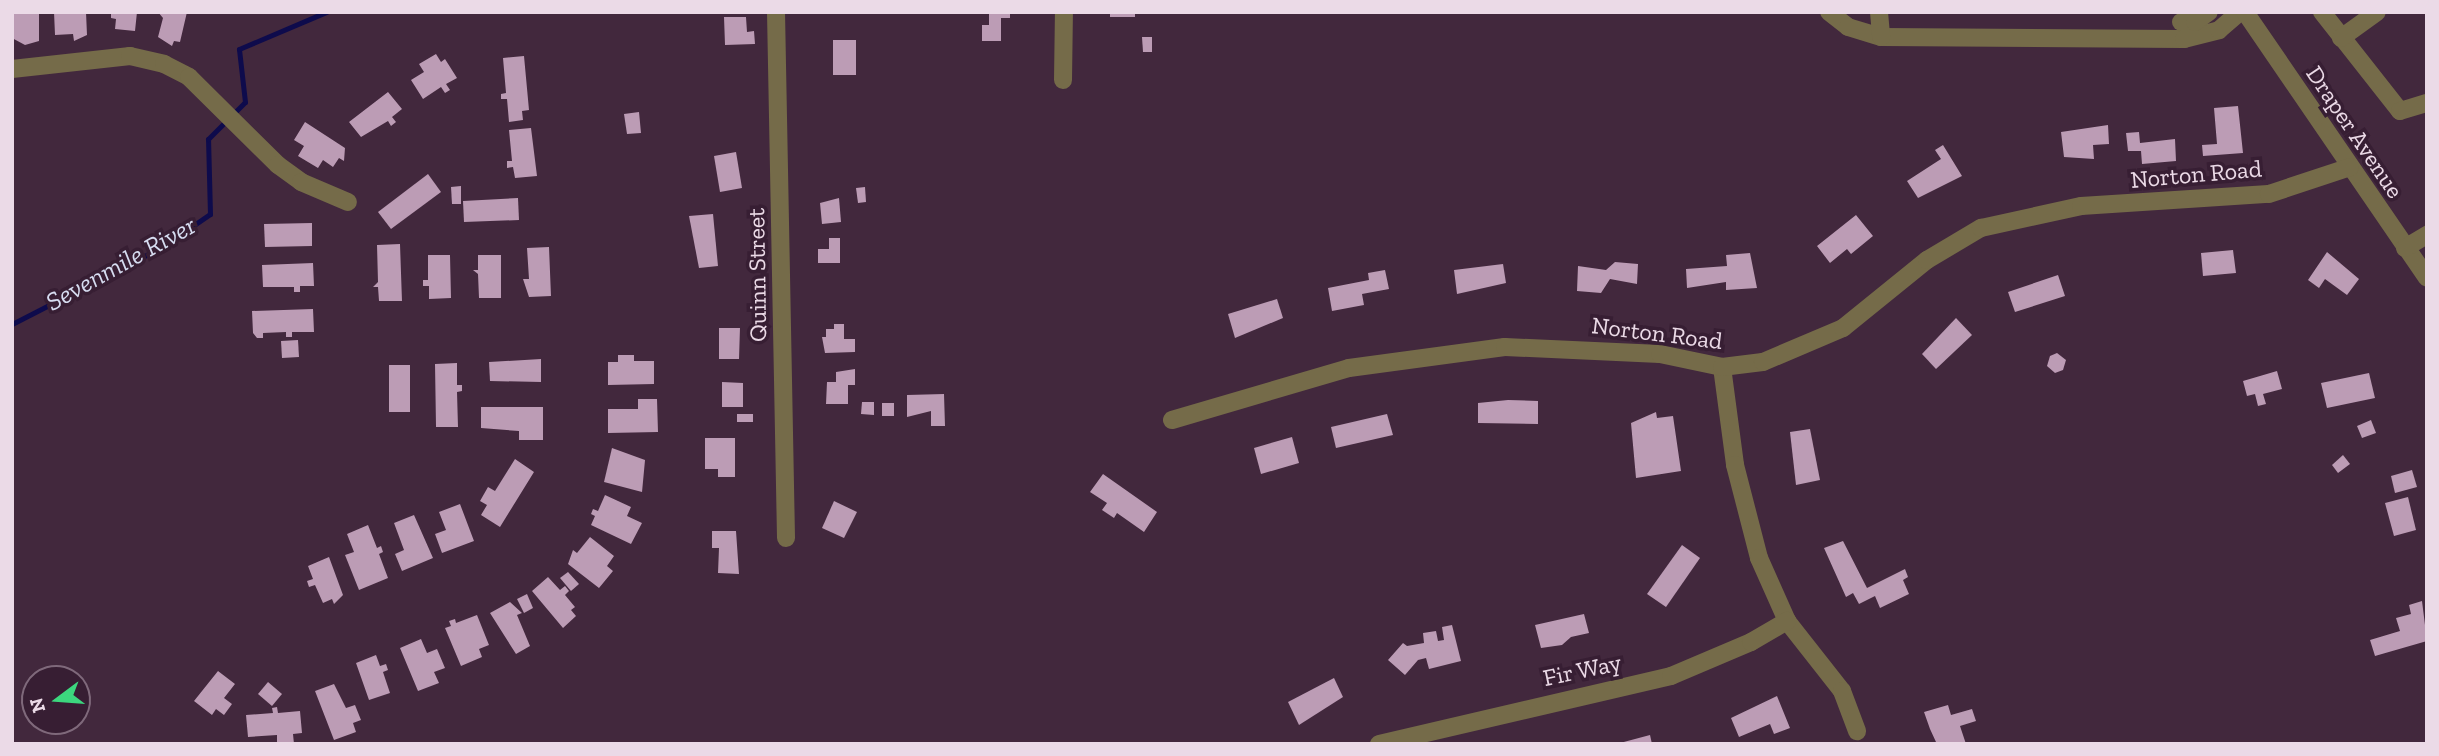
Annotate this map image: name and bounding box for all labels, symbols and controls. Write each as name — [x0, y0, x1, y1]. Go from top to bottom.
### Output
street label: Draper Avenue — [2300, 60, 2410, 204]
street label: Norton Road — [2129, 154, 2263, 194]
street label: Quinn Street — [741, 208, 773, 342]
water label: Sevenmile River — [41, 210, 201, 318]
street label: Norton Road — [1590, 311, 1724, 355]
street label: Fir Way — [1540, 648, 1624, 692]
north arrow — [21, 665, 91, 735]
text: N — [24, 695, 50, 715]

